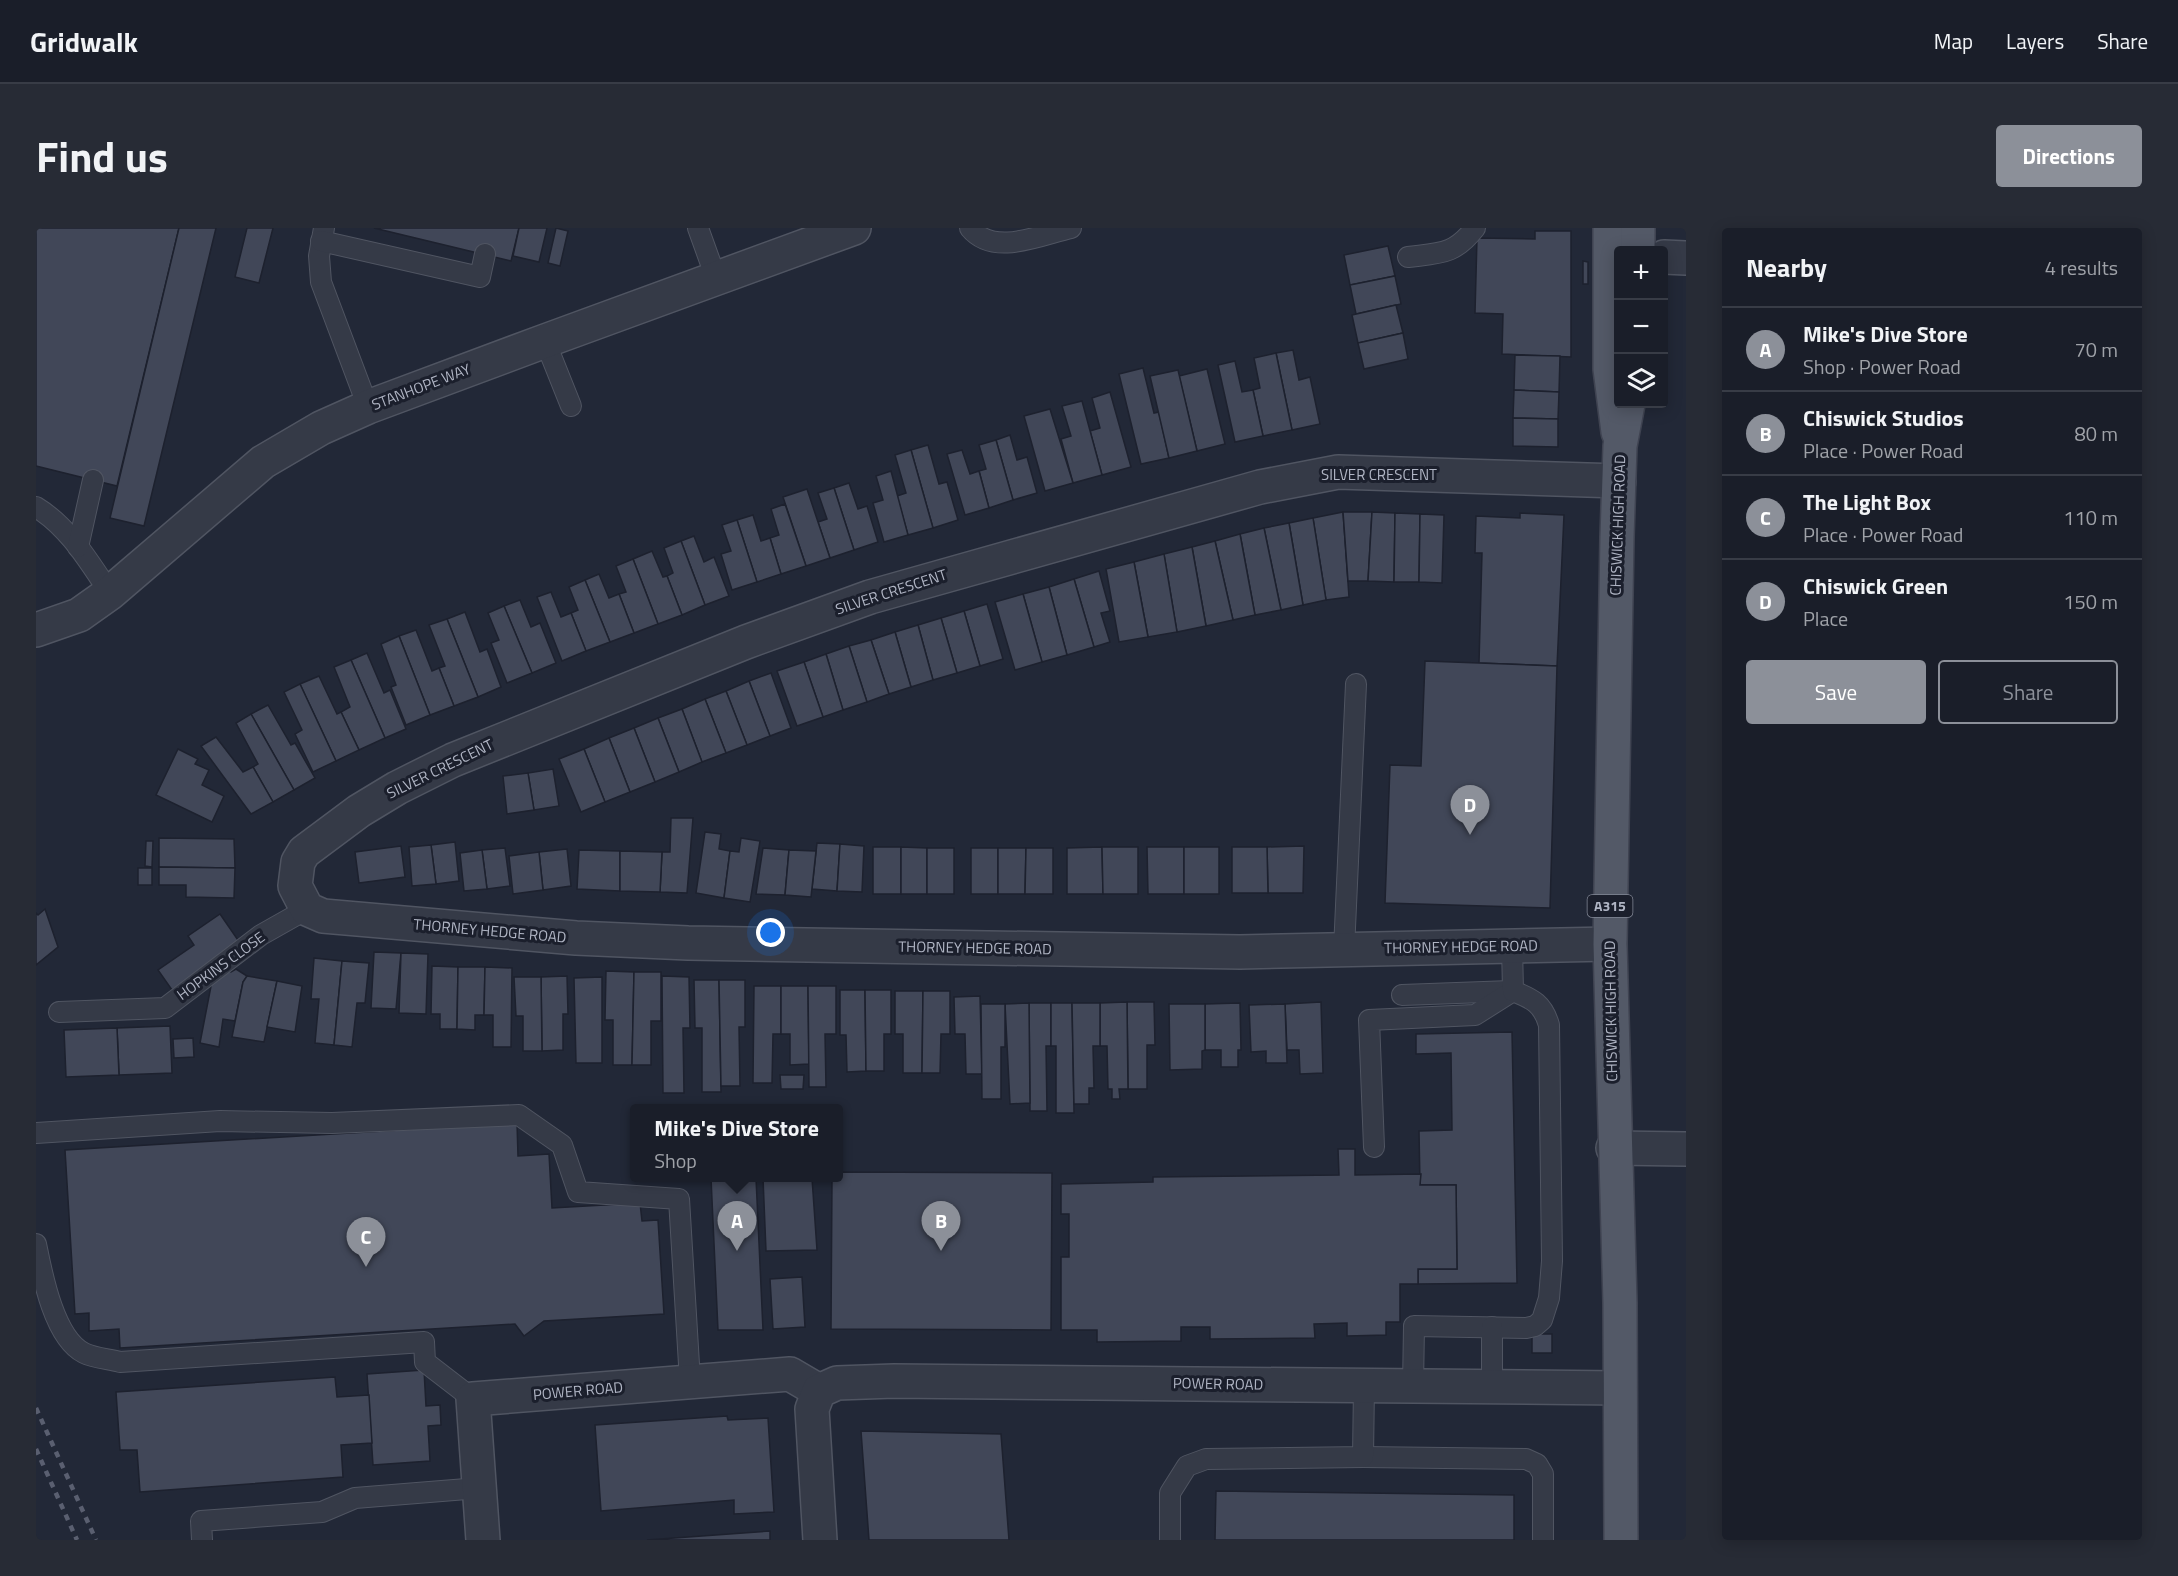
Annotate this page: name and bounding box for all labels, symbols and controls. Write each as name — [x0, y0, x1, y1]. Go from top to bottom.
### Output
text: Gridwalk — [30, 20, 138, 63]
text: Map — [1934, 25, 1973, 57]
text: Layers — [2006, 25, 2064, 57]
text: Share — [2097, 25, 2148, 57]
text: Find us — [36, 124, 168, 188]
button: Directions — [1996, 125, 2142, 187]
map controls — [1614, 246, 1668, 408]
button: + — [1614, 246, 1668, 300]
text: Nearby — [1746, 248, 1827, 287]
text: 4 results — [2045, 252, 2118, 283]
button: − — [1614, 300, 1668, 354]
text: Mike's Dive Store — [1803, 317, 1968, 351]
text: A — [1759, 334, 1772, 365]
text: 70 m — [2074, 334, 2118, 365]
text: Shop · Power Road — [1803, 351, 1961, 382]
button: layers — [1614, 354, 1668, 408]
street label: STANHOPE WAY — [368, 357, 474, 416]
text: Chiswick Studios — [1803, 401, 1964, 435]
text: B — [1759, 418, 1772, 449]
text: 80 m — [2074, 418, 2118, 449]
text: Place · Power Road — [1803, 435, 1963, 466]
street label: CHISWICK HIGH ROAD — [1604, 454, 1631, 596]
street label: SILVER CRESCENT — [1321, 463, 1437, 486]
text: The Light Box — [1803, 485, 1931, 519]
text: C — [1760, 502, 1771, 533]
text: 110 m — [2063, 502, 2118, 533]
text: Place · Power Road — [1803, 519, 1963, 550]
street label: SILVER CRESCENT — [832, 563, 950, 620]
text: Chiswick Green — [1803, 569, 1948, 603]
text: D — [1759, 586, 1772, 617]
text: 150 m — [2063, 586, 2118, 617]
text: Place — [1803, 603, 1848, 634]
button: Save — [1746, 660, 1926, 724]
button: Share — [1938, 660, 2118, 724]
street label: SILVER CRESCENT — [383, 733, 497, 804]
pin: D — [1450, 786, 1490, 835]
road number: A315 — [1588, 895, 1632, 917]
street label: THORNEY HEDGE ROAD — [413, 912, 567, 949]
your location — [756, 918, 785, 947]
street label: HOPKINS CLOSE — [172, 926, 270, 1005]
street label: THORNEY HEDGE ROAD — [1384, 934, 1538, 959]
street label: THORNEY HEDGE ROAD — [898, 935, 1052, 960]
street label: CHISWICK HIGH ROAD — [1598, 940, 1623, 1082]
popup — [630, 1104, 843, 1182]
text: Mike's Dive Store — [654, 1111, 819, 1145]
text: Shop — [654, 1145, 697, 1176]
pin: A — [718, 1202, 756, 1251]
pin: B — [922, 1202, 960, 1251]
pin: C — [346, 1218, 386, 1267]
street label: POWER ROAD — [1173, 1371, 1263, 1396]
street label: POWER ROAD — [532, 1375, 624, 1406]

